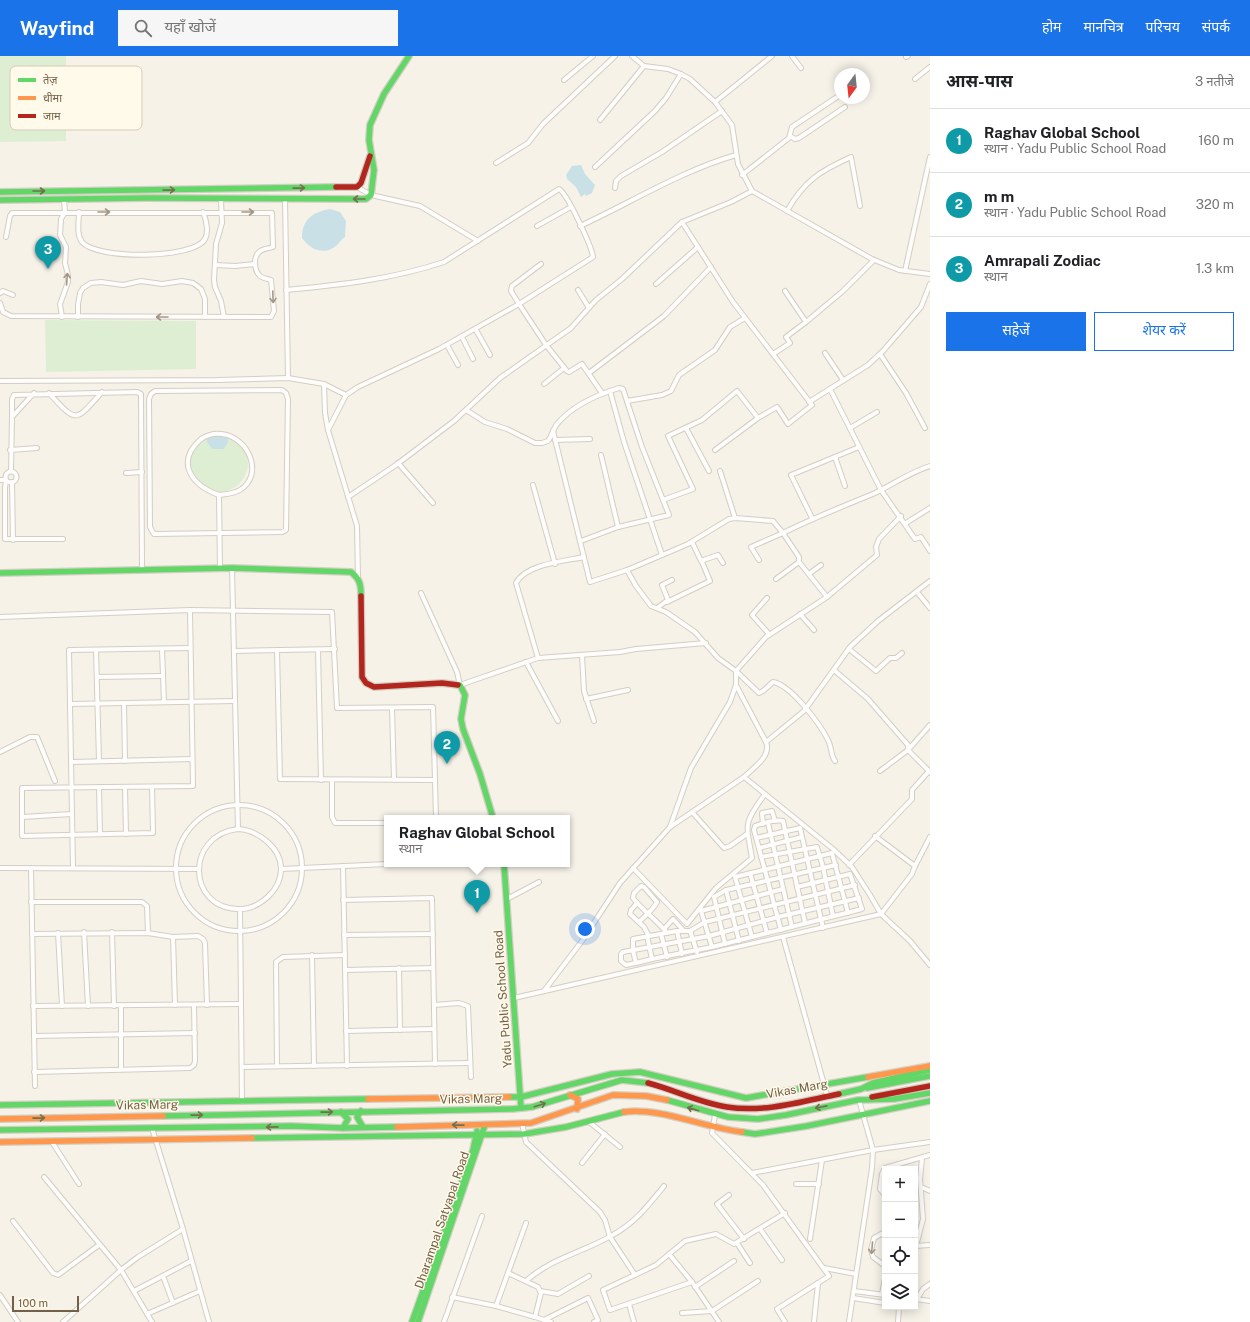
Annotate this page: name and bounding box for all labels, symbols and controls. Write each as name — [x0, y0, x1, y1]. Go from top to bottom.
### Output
search box — [118, 10, 398, 46]
text: Wayfind — [20, 17, 94, 39]
icon: search — [132, 17, 154, 39]
text: यहाँ खोजें — [164, 18, 216, 35]
text: होम — [1042, 19, 1061, 35]
text: मानचित्र — [1083, 19, 1124, 35]
text: परिचय — [1146, 19, 1180, 35]
text: संपर्क — [1202, 19, 1230, 35]
legend — [10, 66, 142, 130]
north arrow — [834, 68, 870, 104]
text: आस-पास — [946, 71, 1013, 91]
text: तेज़ — [43, 74, 58, 86]
text: 3 नतीजे — [1195, 74, 1234, 89]
text: धीमा — [43, 92, 62, 104]
text: जाम — [43, 110, 61, 122]
text: Raghav Global School — [984, 124, 1140, 141]
text: 1 — [956, 133, 962, 148]
text: 160 m — [1198, 133, 1234, 148]
text: स्थान · Yadu Public School Road — [984, 141, 1166, 156]
one-way arrow — [292, 185, 305, 192]
one-way arrow — [162, 186, 175, 194]
one-way arrow — [32, 187, 45, 195]
text: m m — [984, 188, 1014, 205]
one-way arrow — [353, 195, 366, 203]
text: 2 — [955, 197, 963, 212]
text: 320 m — [1196, 197, 1234, 212]
text: स्थान · Yadu Public School Road — [984, 205, 1166, 220]
one-way arrow — [97, 208, 110, 216]
one-way arrow — [241, 208, 254, 216]
pin: 3 — [35, 236, 61, 269]
text: Amrapali Zodiac — [984, 252, 1101, 269]
text: 3 — [955, 261, 963, 276]
text: 1.3 km — [1196, 261, 1234, 276]
text: स्थान — [984, 269, 1008, 284]
one-way arrow — [63, 273, 70, 286]
one-way arrow — [269, 290, 277, 303]
button: सहेजें — [946, 312, 1086, 351]
button: शेयर करें — [1094, 312, 1234, 351]
one-way arrow — [156, 313, 169, 321]
pin: 2 — [434, 731, 460, 764]
popup — [384, 815, 570, 867]
text: Raghav Global School — [399, 824, 555, 841]
text: स्थान — [399, 841, 423, 856]
pin: 1 — [464, 880, 490, 913]
your location — [575, 919, 595, 939]
street label: Yadu Public School Road — [491, 930, 515, 1068]
street label: Vikas Marg — [765, 1077, 829, 1101]
street label: Vikas Marg — [440, 1091, 502, 1107]
street label: Vikas Marg — [116, 1097, 178, 1113]
one-way arrow — [534, 1100, 546, 1108]
one-way arrow — [815, 1104, 828, 1112]
one-way arrow — [687, 1105, 700, 1112]
one-way arrow — [320, 1108, 333, 1116]
one-way arrow — [190, 1111, 203, 1118]
one-way arrow — [32, 1114, 45, 1122]
one-way arrow — [452, 1121, 465, 1129]
one-way arrow — [266, 1123, 279, 1131]
street label: Dharampal Satyapal Road — [412, 1150, 472, 1290]
map controls — [882, 1166, 918, 1310]
button: + — [882, 1166, 918, 1202]
button: − — [882, 1202, 918, 1238]
button: locate — [882, 1238, 918, 1274]
one-way arrow — [868, 1242, 875, 1255]
button: layers — [882, 1274, 918, 1310]
scale bar — [12, 1294, 79, 1313]
text: 100 m — [18, 1297, 48, 1309]

